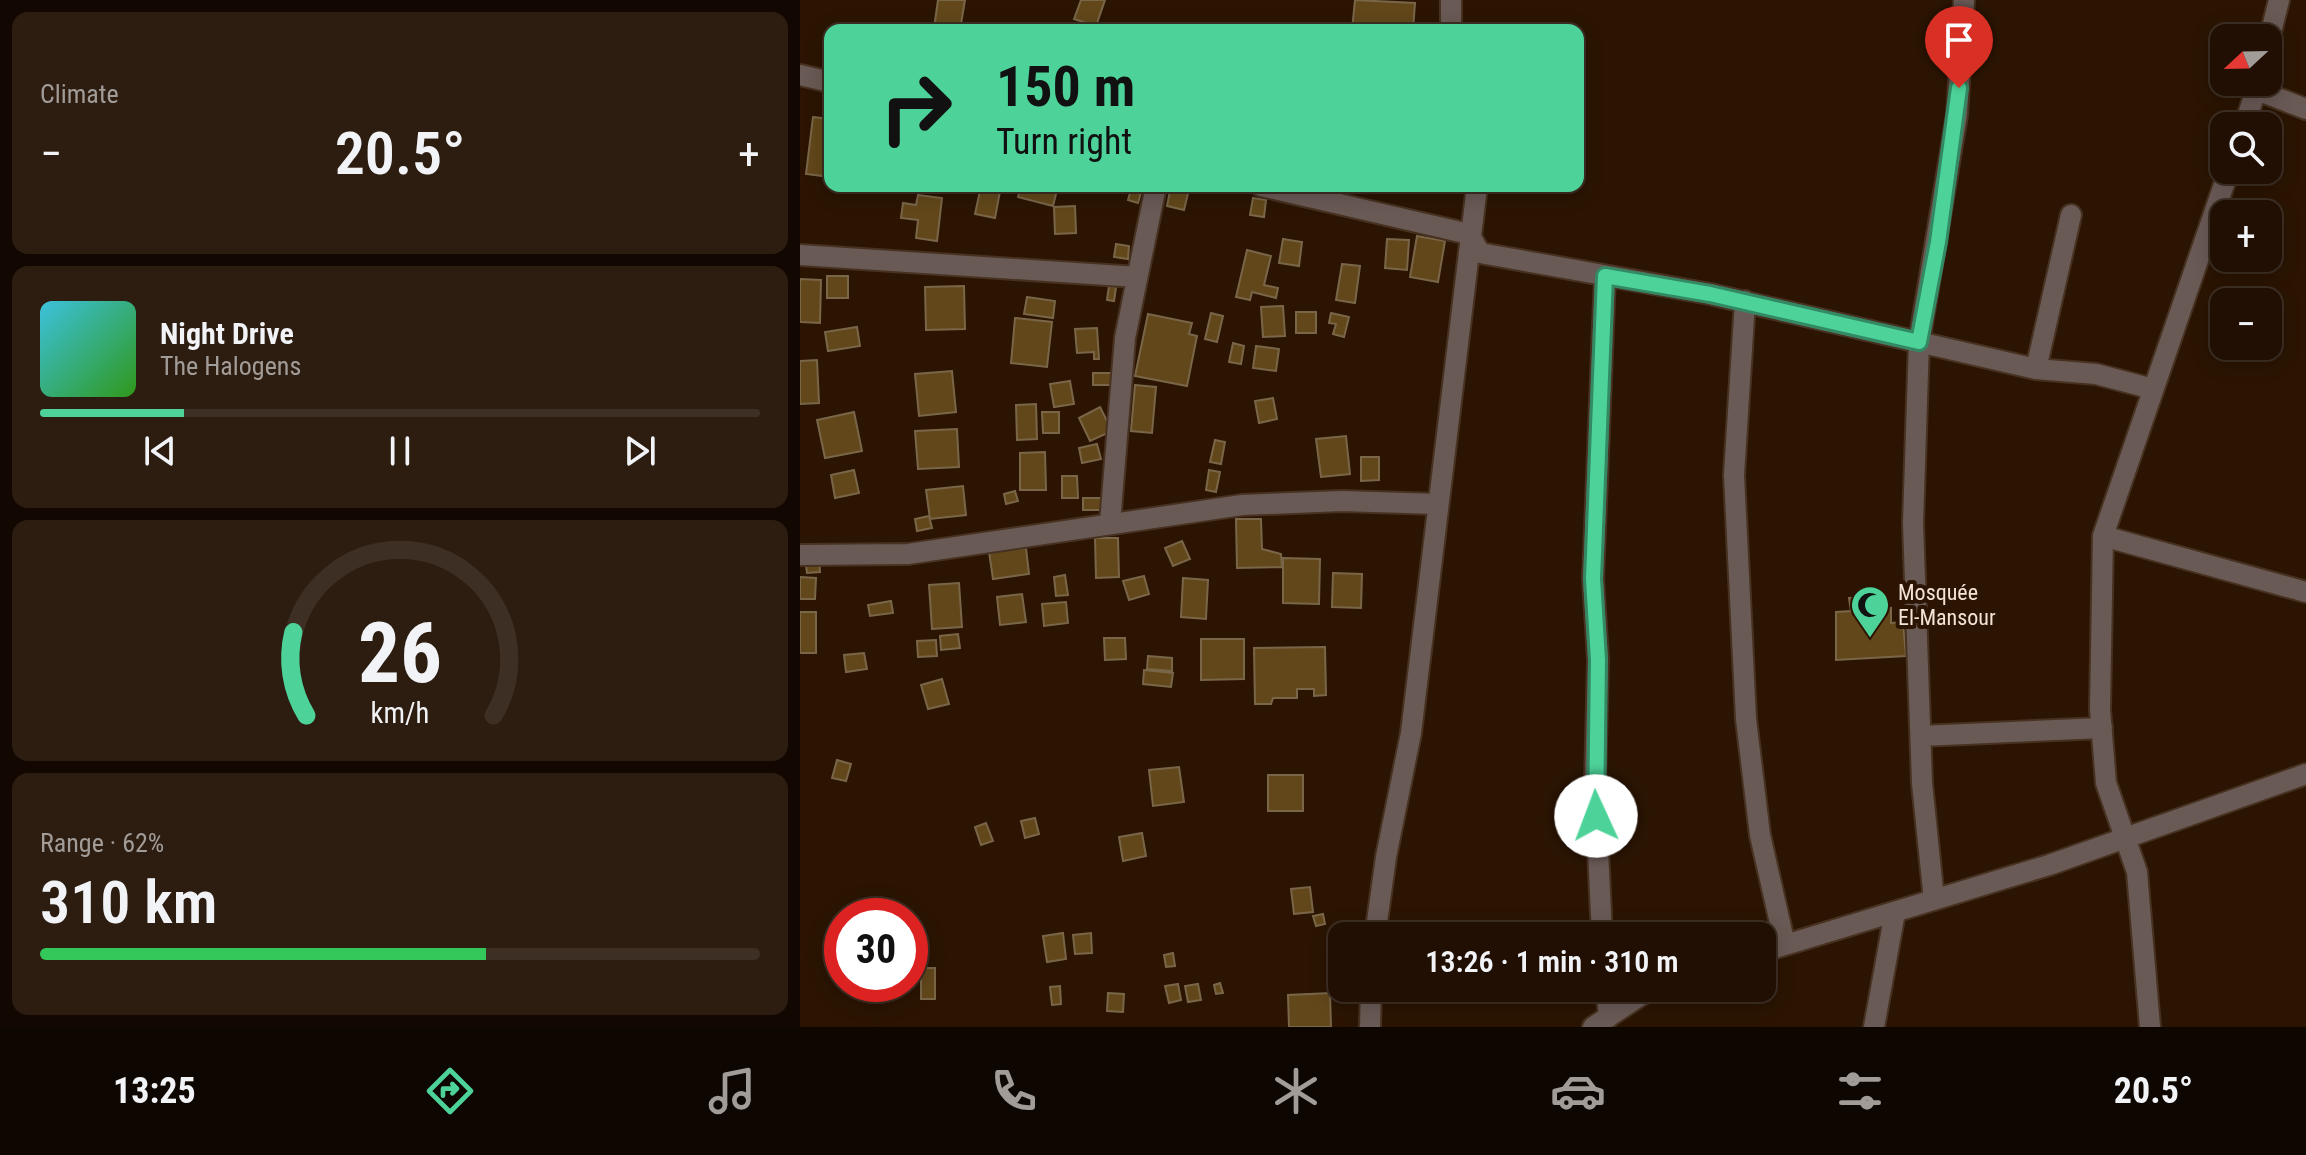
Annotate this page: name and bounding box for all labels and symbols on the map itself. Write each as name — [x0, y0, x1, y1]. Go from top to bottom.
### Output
pin — [1925, 6, 1993, 88]
north arrow — [2210, 24, 2282, 96]
place label: Mosquée El-Mansour — [1898, 580, 1996, 630]
mosque icon: Mosquée El-Mansour — [1849, 584, 1891, 639]
position arrow — [1554, 774, 1638, 858]
speed limit sign: 30 — [824, 898, 928, 1002]

